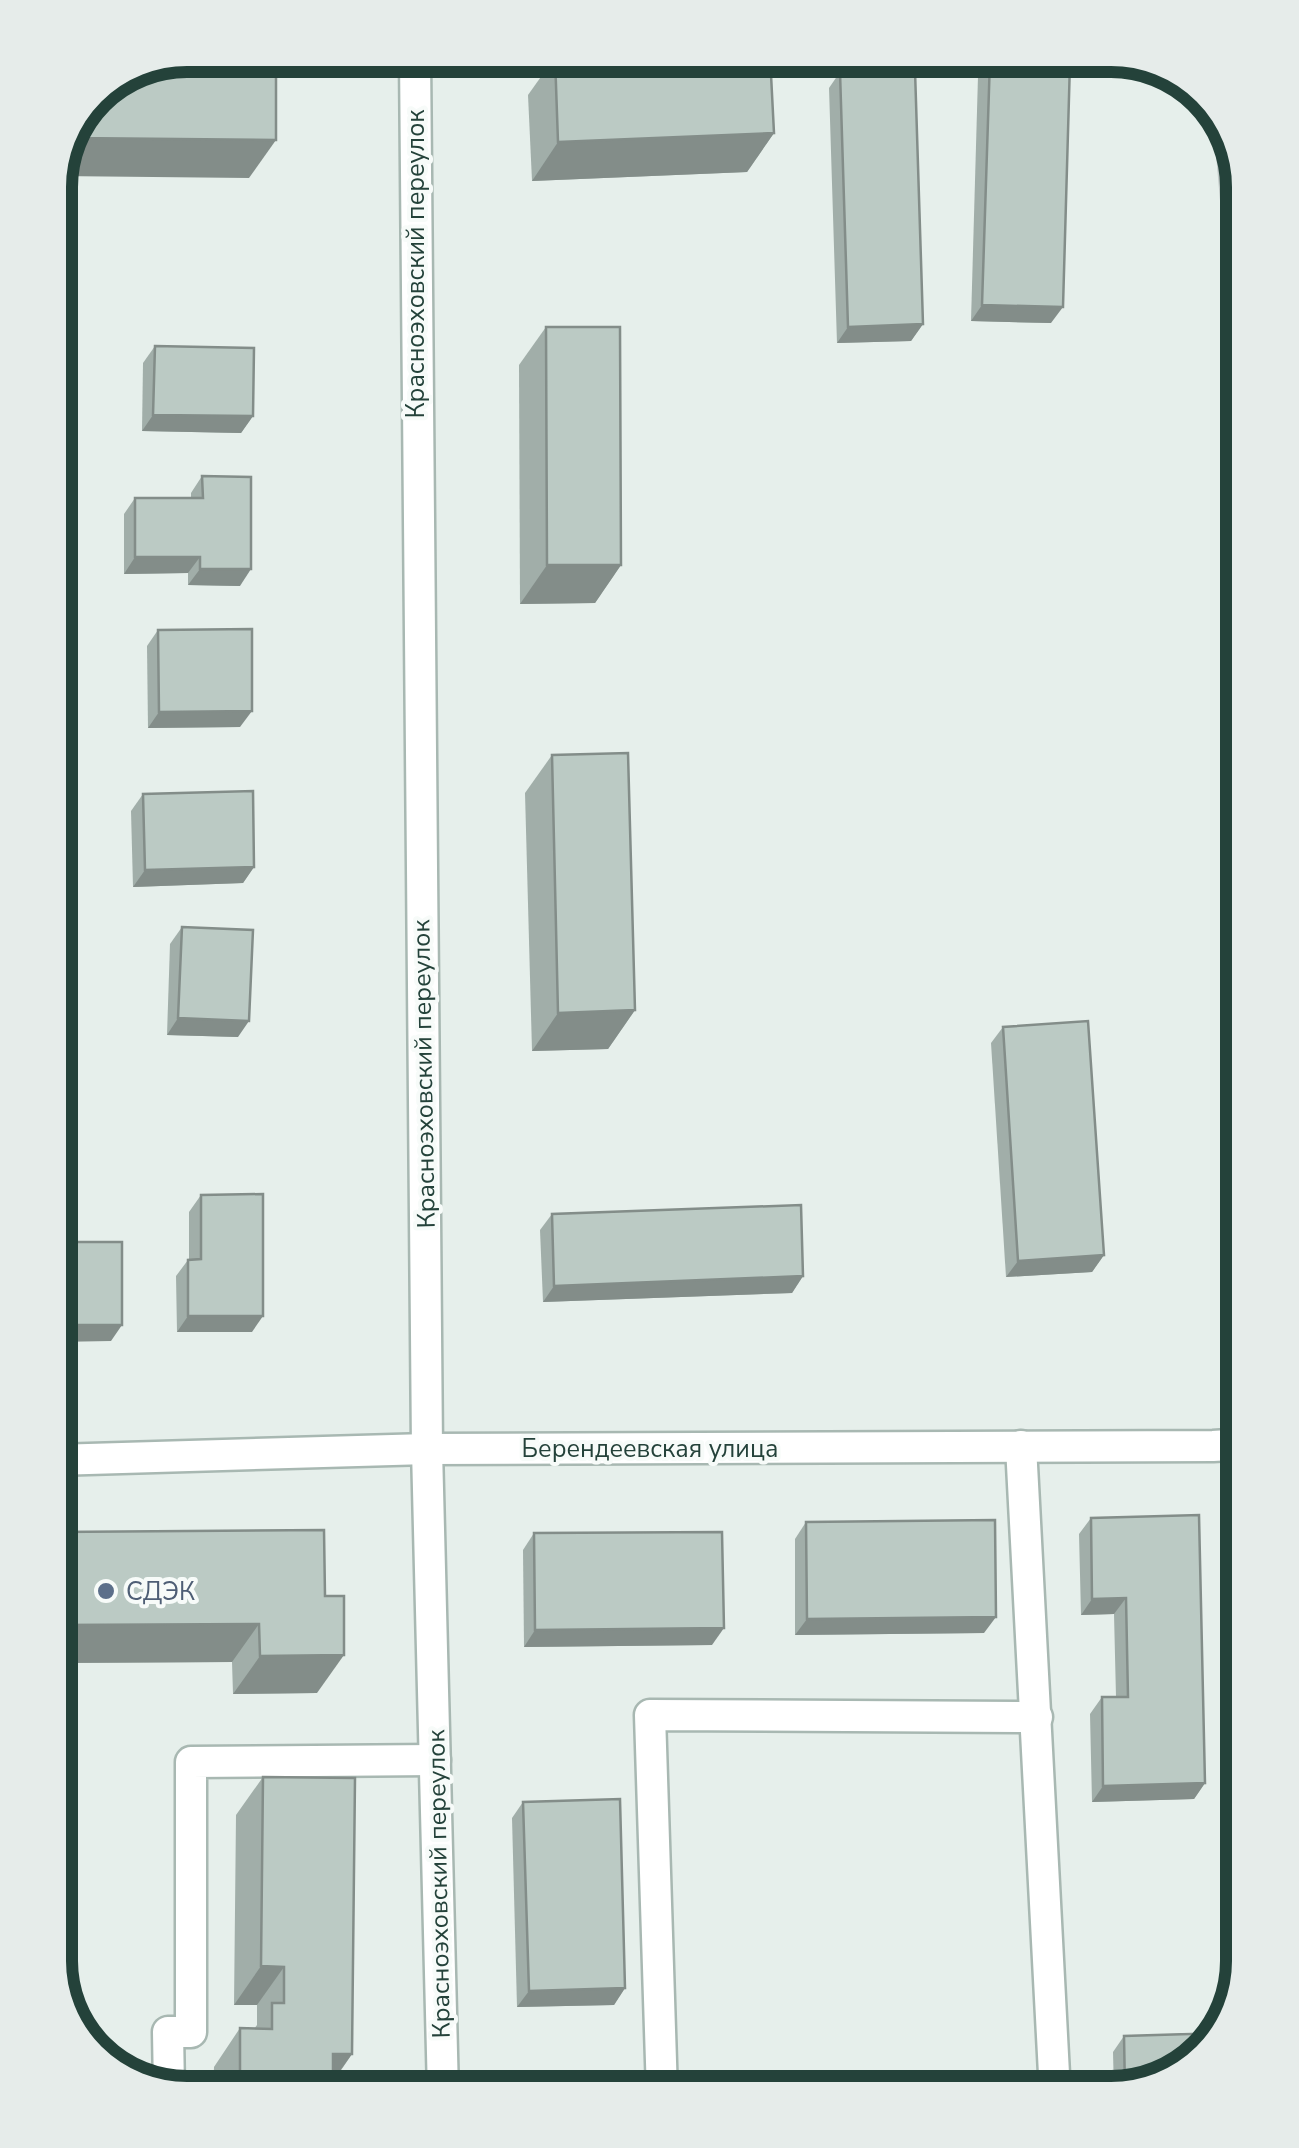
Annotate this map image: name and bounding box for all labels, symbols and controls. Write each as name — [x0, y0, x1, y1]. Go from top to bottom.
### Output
street label: Красноэховский переулок — [399, 109, 433, 418]
street label: Красноэховский переулок — [404, 918, 444, 1229]
street label: Берендеевская улица — [522, 1432, 778, 1466]
place label: СДЭК — [126, 1575, 195, 1609]
marker: СДЭК — [95, 1580, 117, 1602]
street label: Красноэховский переулок — [419, 1728, 459, 2039]

